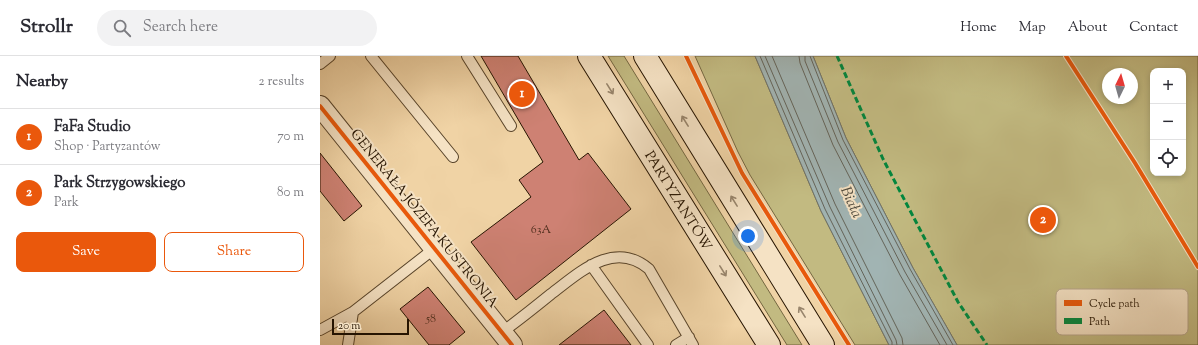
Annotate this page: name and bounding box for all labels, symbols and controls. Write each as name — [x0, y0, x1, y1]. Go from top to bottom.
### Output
search box — [97, 10, 377, 46]
text: Strollr — [20, 14, 73, 41]
icon: search — [111, 17, 133, 39]
text: Search here — [143, 17, 218, 38]
text: Home — [960, 18, 997, 38]
text: Map — [1019, 18, 1046, 38]
text: About — [1068, 18, 1107, 38]
text: Contact — [1129, 18, 1178, 38]
north arrow — [1102, 68, 1138, 104]
map controls — [1150, 68, 1186, 176]
button: + — [1150, 68, 1186, 104]
text: Nearby — [16, 70, 68, 94]
text: 2 results — [259, 73, 304, 91]
pin: 1 — [509, 79, 535, 109]
one-way arrow — [606, 83, 614, 94]
button: − — [1150, 104, 1186, 140]
one-way arrow — [680, 115, 688, 127]
text: FaFa Studio — [54, 117, 131, 138]
street label: GENERAŁA JÓZEFA KUSTRONIA — [345, 125, 503, 314]
text: 1 — [27, 128, 31, 146]
text: 70 m — [277, 128, 304, 146]
text: Shop · Partyzantów — [54, 138, 160, 156]
button: locate — [1150, 140, 1186, 176]
street label: PARTYZANTÓW — [639, 148, 716, 255]
text: Park Strzygowskiego — [54, 173, 185, 194]
text: 2 — [26, 184, 32, 202]
text: 80 m — [277, 184, 304, 202]
water label: Biała — [834, 184, 867, 222]
text: Park — [54, 194, 79, 212]
one-way arrow — [730, 195, 738, 207]
pin: 2 — [1030, 205, 1056, 235]
house number: 63A — [531, 221, 552, 239]
your location — [738, 226, 758, 246]
button: Save — [16, 232, 156, 272]
button: Share — [164, 232, 304, 272]
one-way arrow — [719, 265, 727, 277]
legend — [1056, 289, 1188, 335]
text: Cycle path — [1089, 296, 1140, 312]
one-way arrow — [798, 306, 806, 318]
house number: 58 — [425, 310, 436, 328]
text: Path — [1089, 314, 1111, 330]
scale bar — [332, 317, 409, 336]
text: 20 m — [338, 318, 360, 334]

